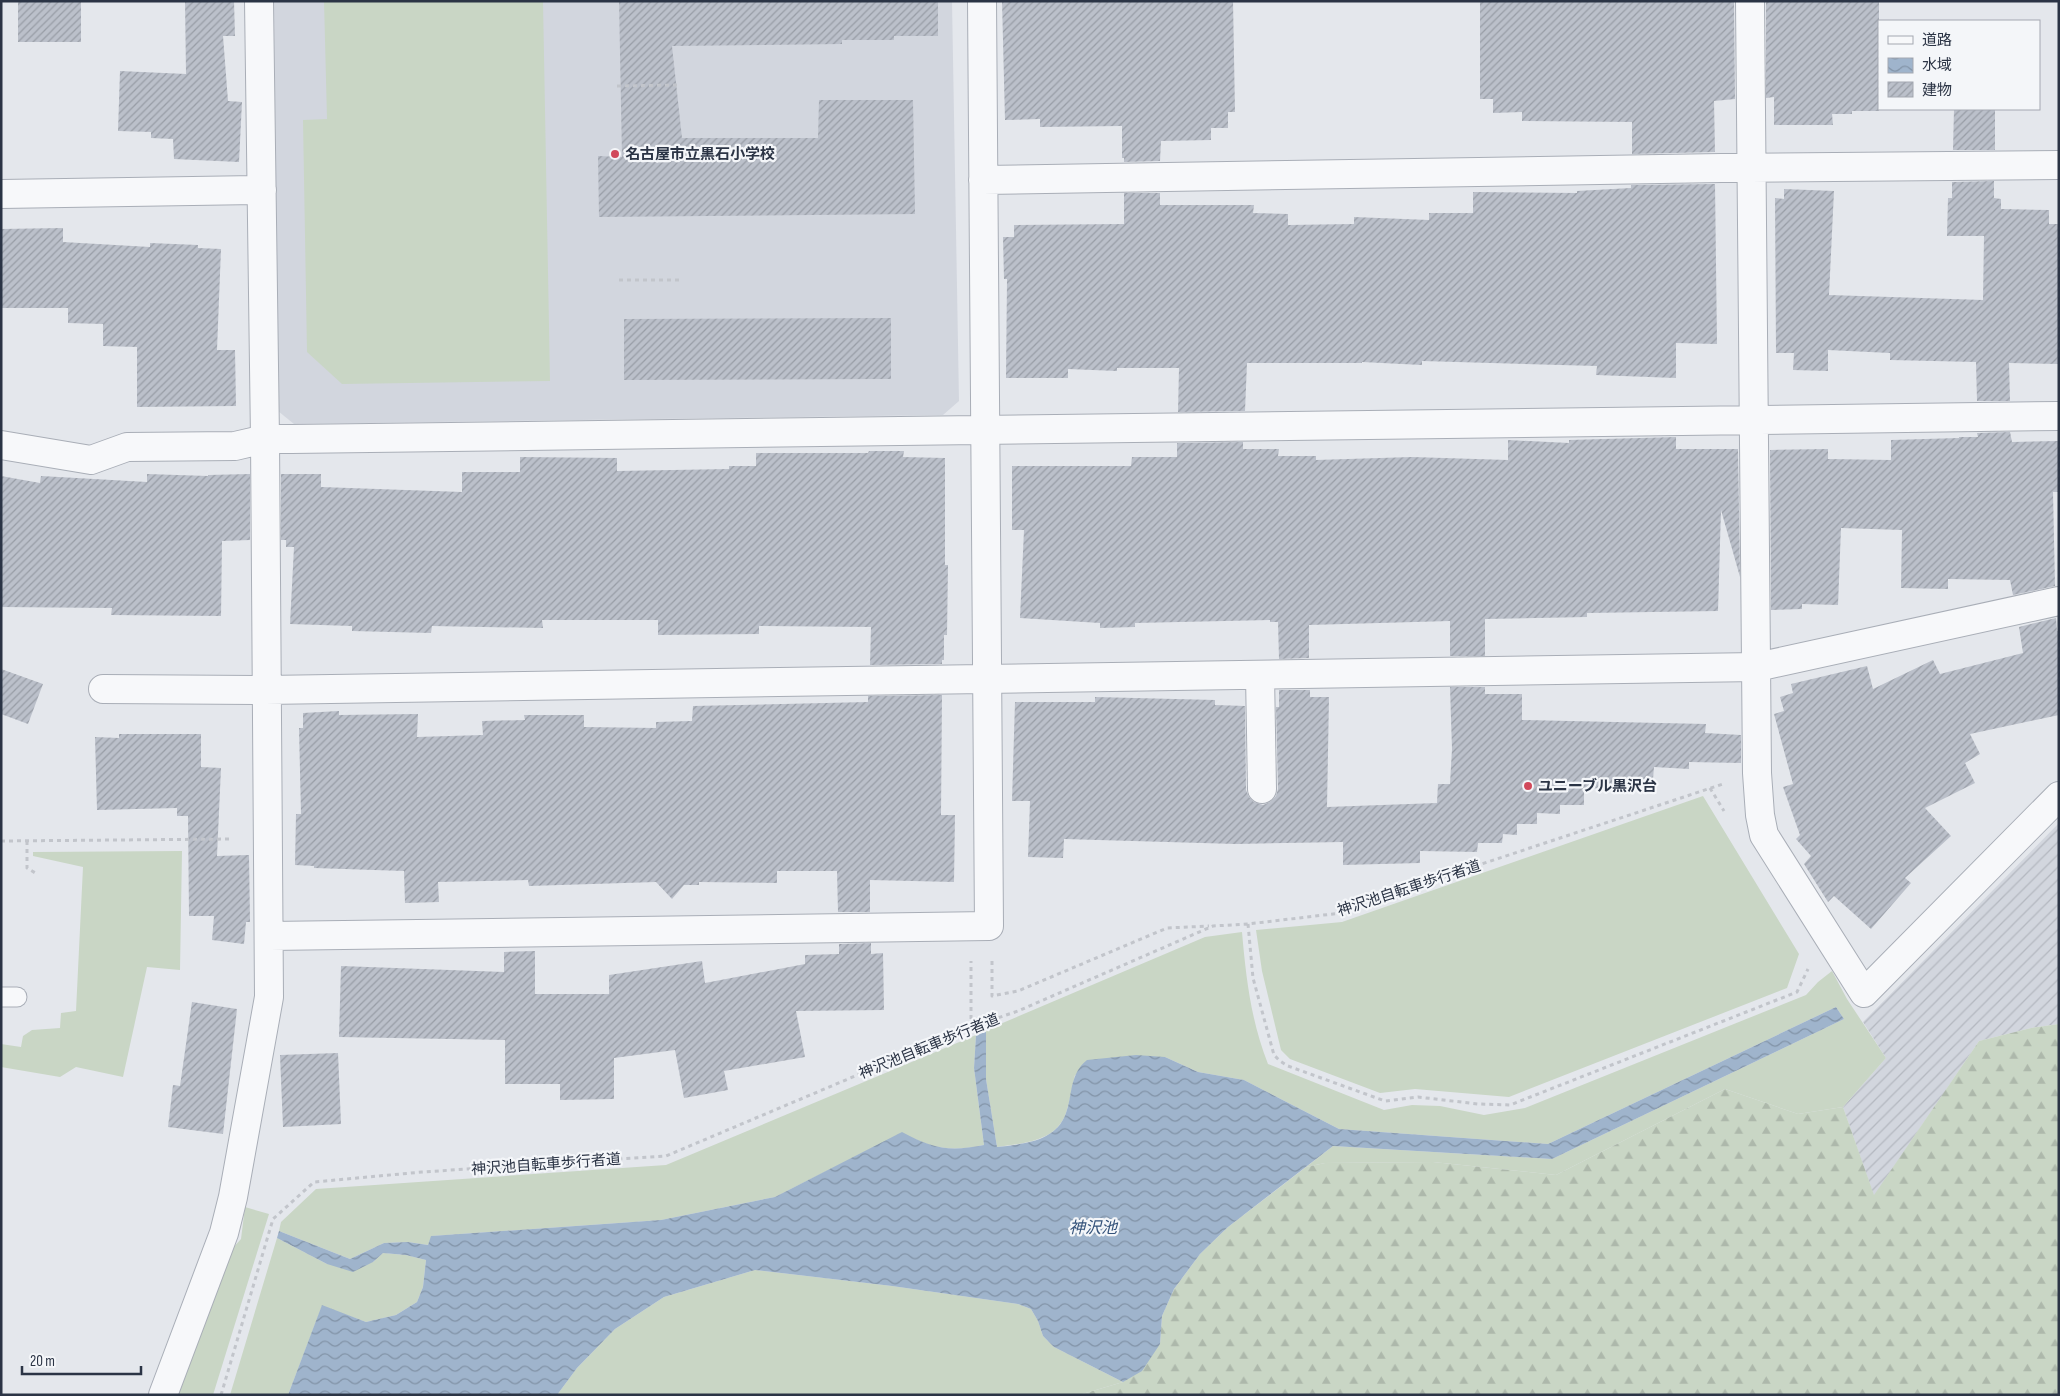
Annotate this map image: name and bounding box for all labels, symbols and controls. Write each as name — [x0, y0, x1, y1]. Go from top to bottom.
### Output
legend — [1878, 20, 2040, 110]
text: 道路 — [1922, 31, 1952, 50]
text: 水域 — [1922, 56, 1952, 75]
text: 建物 — [1922, 81, 1952, 100]
place label: 名古屋市立黒石小学校 — [625, 145, 775, 164]
marker: 名古屋市立黒石小学校 — [609, 148, 621, 160]
place label: ユニーブル黒沢台 — [1538, 777, 1657, 796]
marker: ユニーブル黒沢台 — [1522, 780, 1534, 792]
street label: 神沢池自転車歩行者道 — [1335, 856, 1483, 921]
street label: 神沢池自転車歩行者道 — [856, 1010, 1002, 1083]
street label: 神沢池自転車歩行者道 — [471, 1150, 622, 1179]
water label: 神沢池 — [1069, 1219, 1119, 1238]
scale bar — [22, 1344, 141, 1376]
text: 20 m — [30, 1352, 55, 1371]

